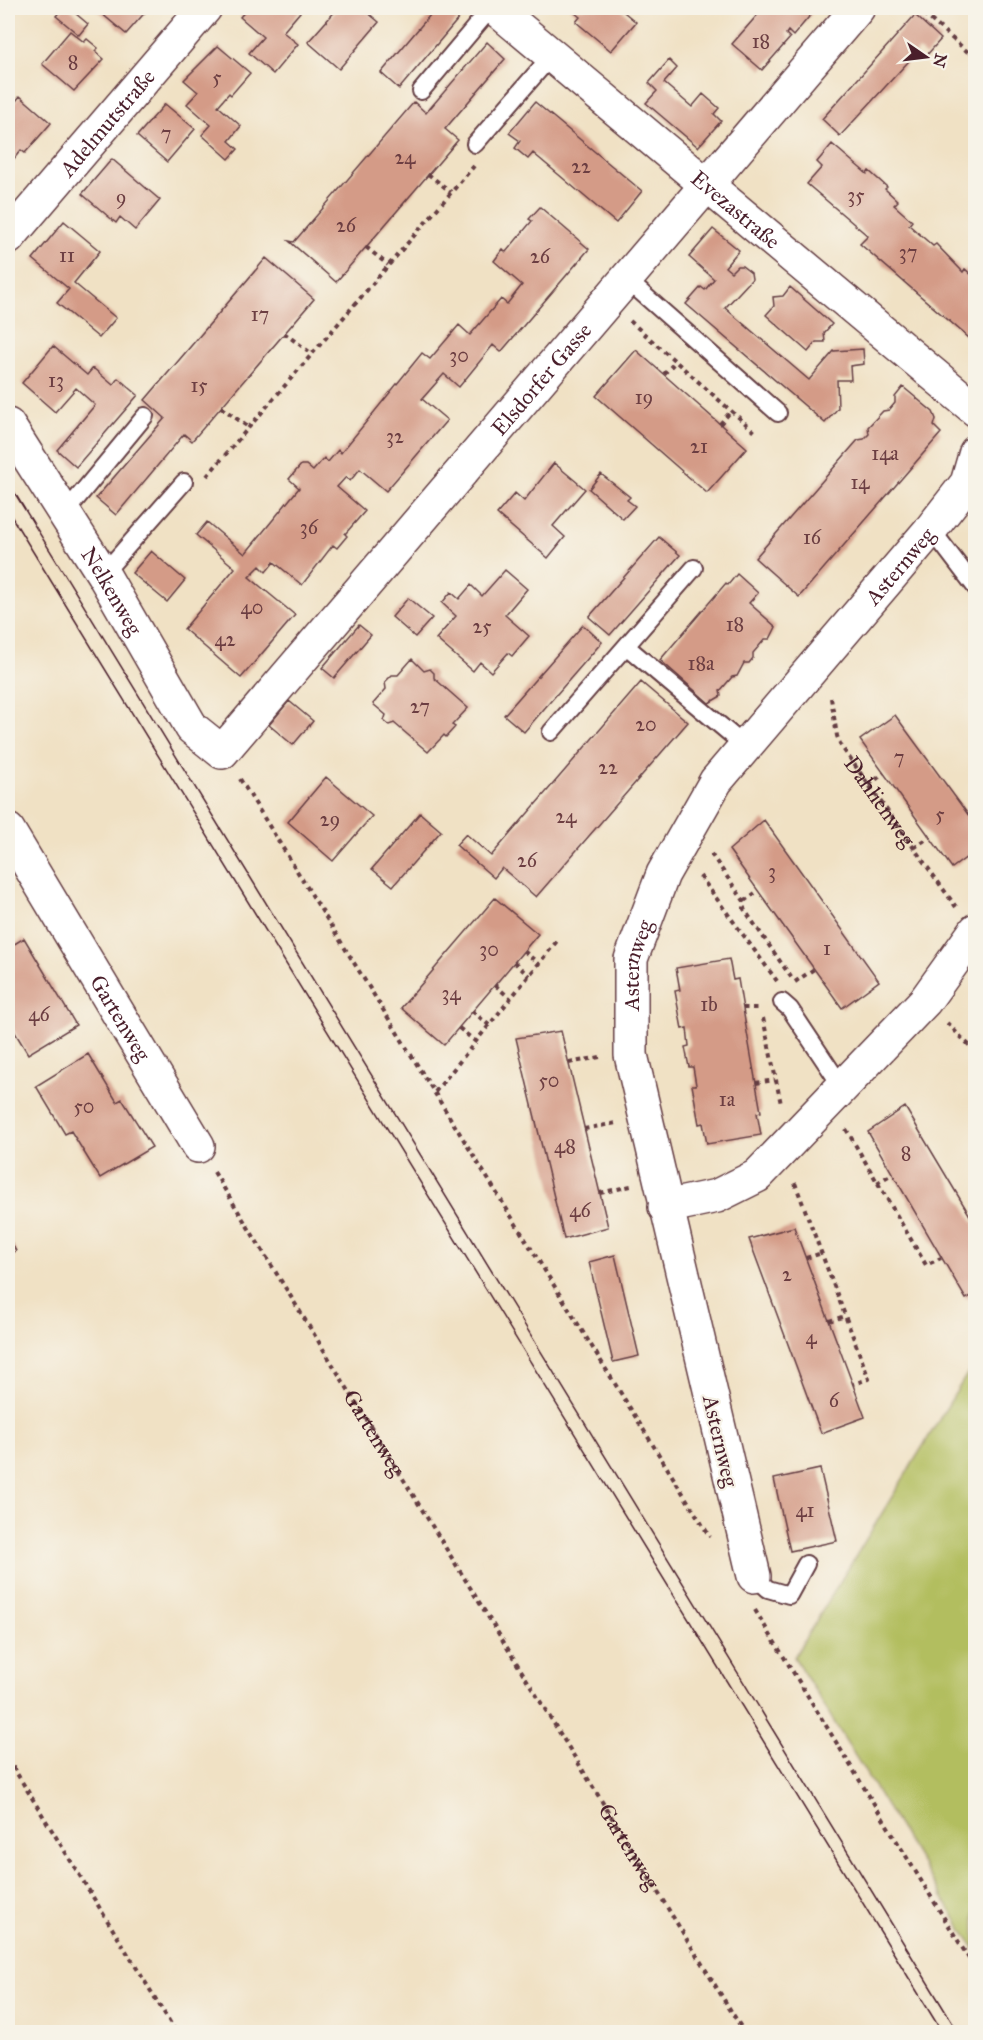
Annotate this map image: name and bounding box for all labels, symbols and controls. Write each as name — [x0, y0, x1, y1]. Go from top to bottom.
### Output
north arrow — [896, 27, 956, 87]
house number: 18 — [752, 29, 770, 53]
house number: 8 — [68, 50, 78, 74]
text: N — [929, 52, 951, 70]
street label: Adelmutstraße — [53, 64, 161, 183]
house number: 5 — [212, 65, 222, 89]
house number: 7 — [161, 121, 171, 145]
house number: 24 — [394, 145, 416, 169]
house number: 22 — [571, 154, 591, 178]
street label: Evezastraße — [685, 165, 786, 255]
house number: 35 — [847, 183, 865, 207]
house number: 9 — [116, 185, 126, 209]
house number: 26 — [336, 213, 357, 237]
house number: 37 — [899, 240, 917, 264]
house number: 11 — [59, 243, 75, 267]
house number: 26 — [530, 244, 551, 268]
house number: 17 — [251, 302, 269, 326]
street label: Elsdorfer Gasse — [486, 317, 597, 441]
house number: 30 — [449, 343, 469, 367]
house number: 13 — [48, 368, 64, 392]
house number: 15 — [190, 373, 208, 397]
house number: 19 — [635, 385, 653, 409]
house number: 32 — [386, 424, 404, 448]
house number: 21 — [690, 434, 708, 458]
house number: 14a — [871, 441, 899, 465]
house number: 14 — [850, 470, 870, 494]
house number: 36 — [300, 515, 319, 539]
street label: Asternweg — [859, 521, 941, 611]
house number: 16 — [803, 525, 822, 549]
street label: Nelkenweg — [75, 542, 149, 641]
house number: 40 — [241, 595, 263, 619]
house number: 18 — [726, 612, 744, 636]
house number: 25 — [472, 614, 492, 638]
house number: 42 — [214, 627, 236, 651]
house number: 18a — [688, 651, 715, 675]
house number: 27 — [410, 694, 430, 718]
house number: 20 — [635, 712, 657, 736]
house number: 7 — [894, 745, 904, 769]
street label: Dahlienweg — [838, 751, 922, 853]
house number: 22 — [598, 755, 618, 779]
house number: 5 — [935, 802, 945, 826]
house number: 24 — [555, 804, 577, 828]
house number: 29 — [320, 807, 340, 831]
house number: 26 — [517, 848, 538, 872]
house number: 3 — [768, 859, 776, 883]
street label: Asternweg — [617, 915, 659, 1012]
house number: 1 — [823, 936, 831, 960]
house number: 30 — [479, 937, 499, 961]
street label: Gartenweg — [84, 970, 157, 1067]
house number: 34 — [441, 981, 461, 1005]
house number: 1b — [700, 992, 718, 1016]
house number: 46 — [28, 1002, 50, 1026]
house number: 50 — [539, 1068, 559, 1092]
house number: 1a — [719, 1087, 736, 1111]
house number: 50 — [74, 1094, 94, 1118]
house number: 48 — [554, 1134, 576, 1158]
house number: 8 — [901, 1141, 911, 1165]
house number: 46 — [569, 1198, 591, 1222]
house number: 2 — [782, 1262, 792, 1286]
house number: 4 — [805, 1325, 817, 1349]
street label: Gartenweg — [337, 1385, 411, 1481]
house number: 6 — [829, 1388, 840, 1412]
street label: Asternweg — [697, 1392, 744, 1490]
house number: 41 — [795, 1498, 815, 1522]
street label: Gartenweg — [592, 1799, 666, 1895]

